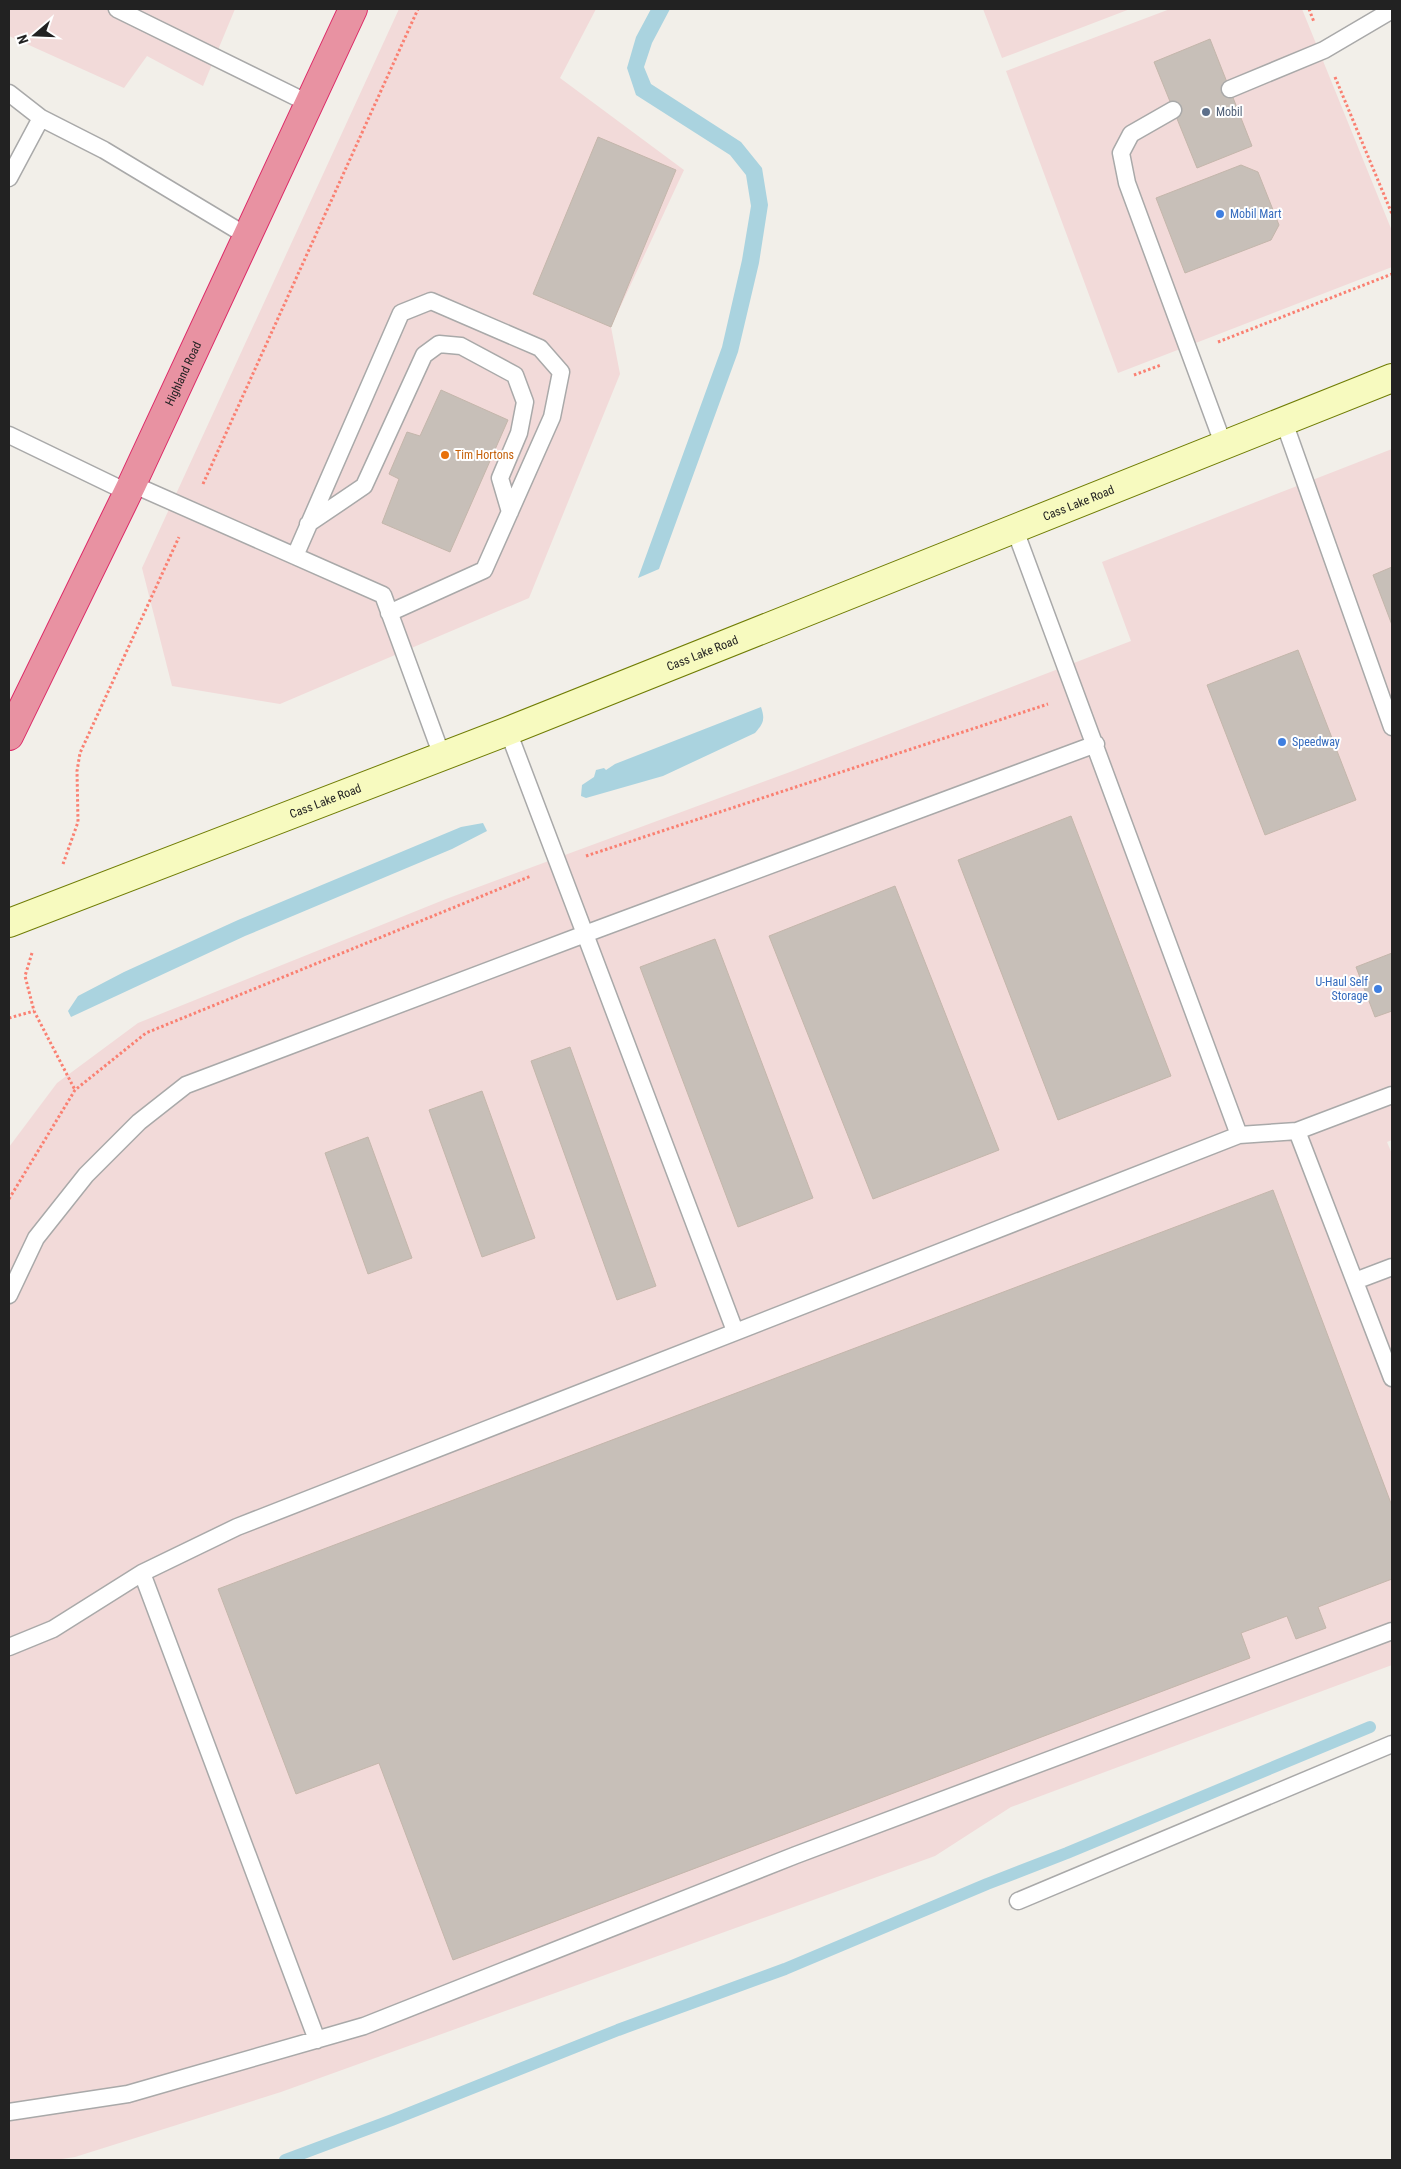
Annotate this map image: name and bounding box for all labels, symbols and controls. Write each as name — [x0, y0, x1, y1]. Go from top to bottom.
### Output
north arrow — [10, 10, 60, 60]
text: N — [14, 33, 32, 46]
place label: Mobil — [1216, 105, 1243, 119]
marker: Mobil — [1200, 106, 1212, 118]
place label: Mobil Mart — [1230, 207, 1282, 221]
marker: Mobil Mart — [1214, 208, 1226, 220]
street label: Highland Road — [162, 339, 204, 408]
place label: Tim Hortons — [455, 448, 514, 462]
marker: Tim Hortons — [439, 449, 451, 461]
street label: Cass Lake Road — [1041, 483, 1116, 524]
street label: Cass Lake Road — [665, 633, 740, 674]
place label: Speedway — [1292, 735, 1340, 749]
marker: Speedway — [1276, 736, 1288, 748]
street label: Cass Lake Road — [288, 781, 363, 821]
place label: U-Haul Self Storage — [1315, 975, 1368, 1003]
marker: U-Haul Self Storage — [1372, 983, 1384, 995]

